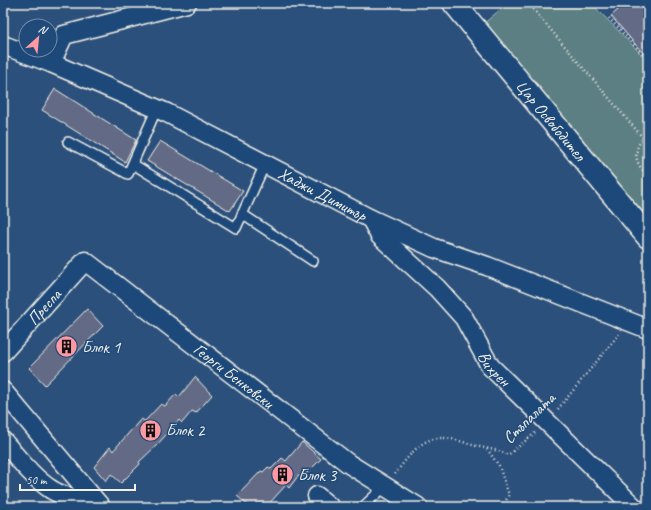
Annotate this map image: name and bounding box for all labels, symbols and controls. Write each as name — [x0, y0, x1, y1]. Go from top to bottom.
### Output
north arrow — [18, 18, 58, 58]
text: N — [36, 21, 51, 38]
street label: Цар Освободител — [511, 75, 591, 165]
street label: Хаджи Димитър — [275, 162, 372, 226]
street label: Преспа — [22, 283, 66, 329]
building icon: Блок 1 — [53, 334, 79, 360]
place label: Блок 1 — [82, 337, 122, 358]
street label: Георги Бенковски — [189, 338, 279, 414]
street label: Вихрен — [473, 347, 516, 392]
street label: Стъпалата — [498, 386, 561, 448]
building icon: Блок 2 — [138, 417, 164, 443]
place label: Блок 2 — [166, 420, 206, 441]
building icon: Блок 3 — [269, 462, 295, 488]
place label: Блок 3 — [298, 465, 338, 486]
scale bar — [20, 466, 135, 492]
text: 50 m — [26, 472, 48, 488]

